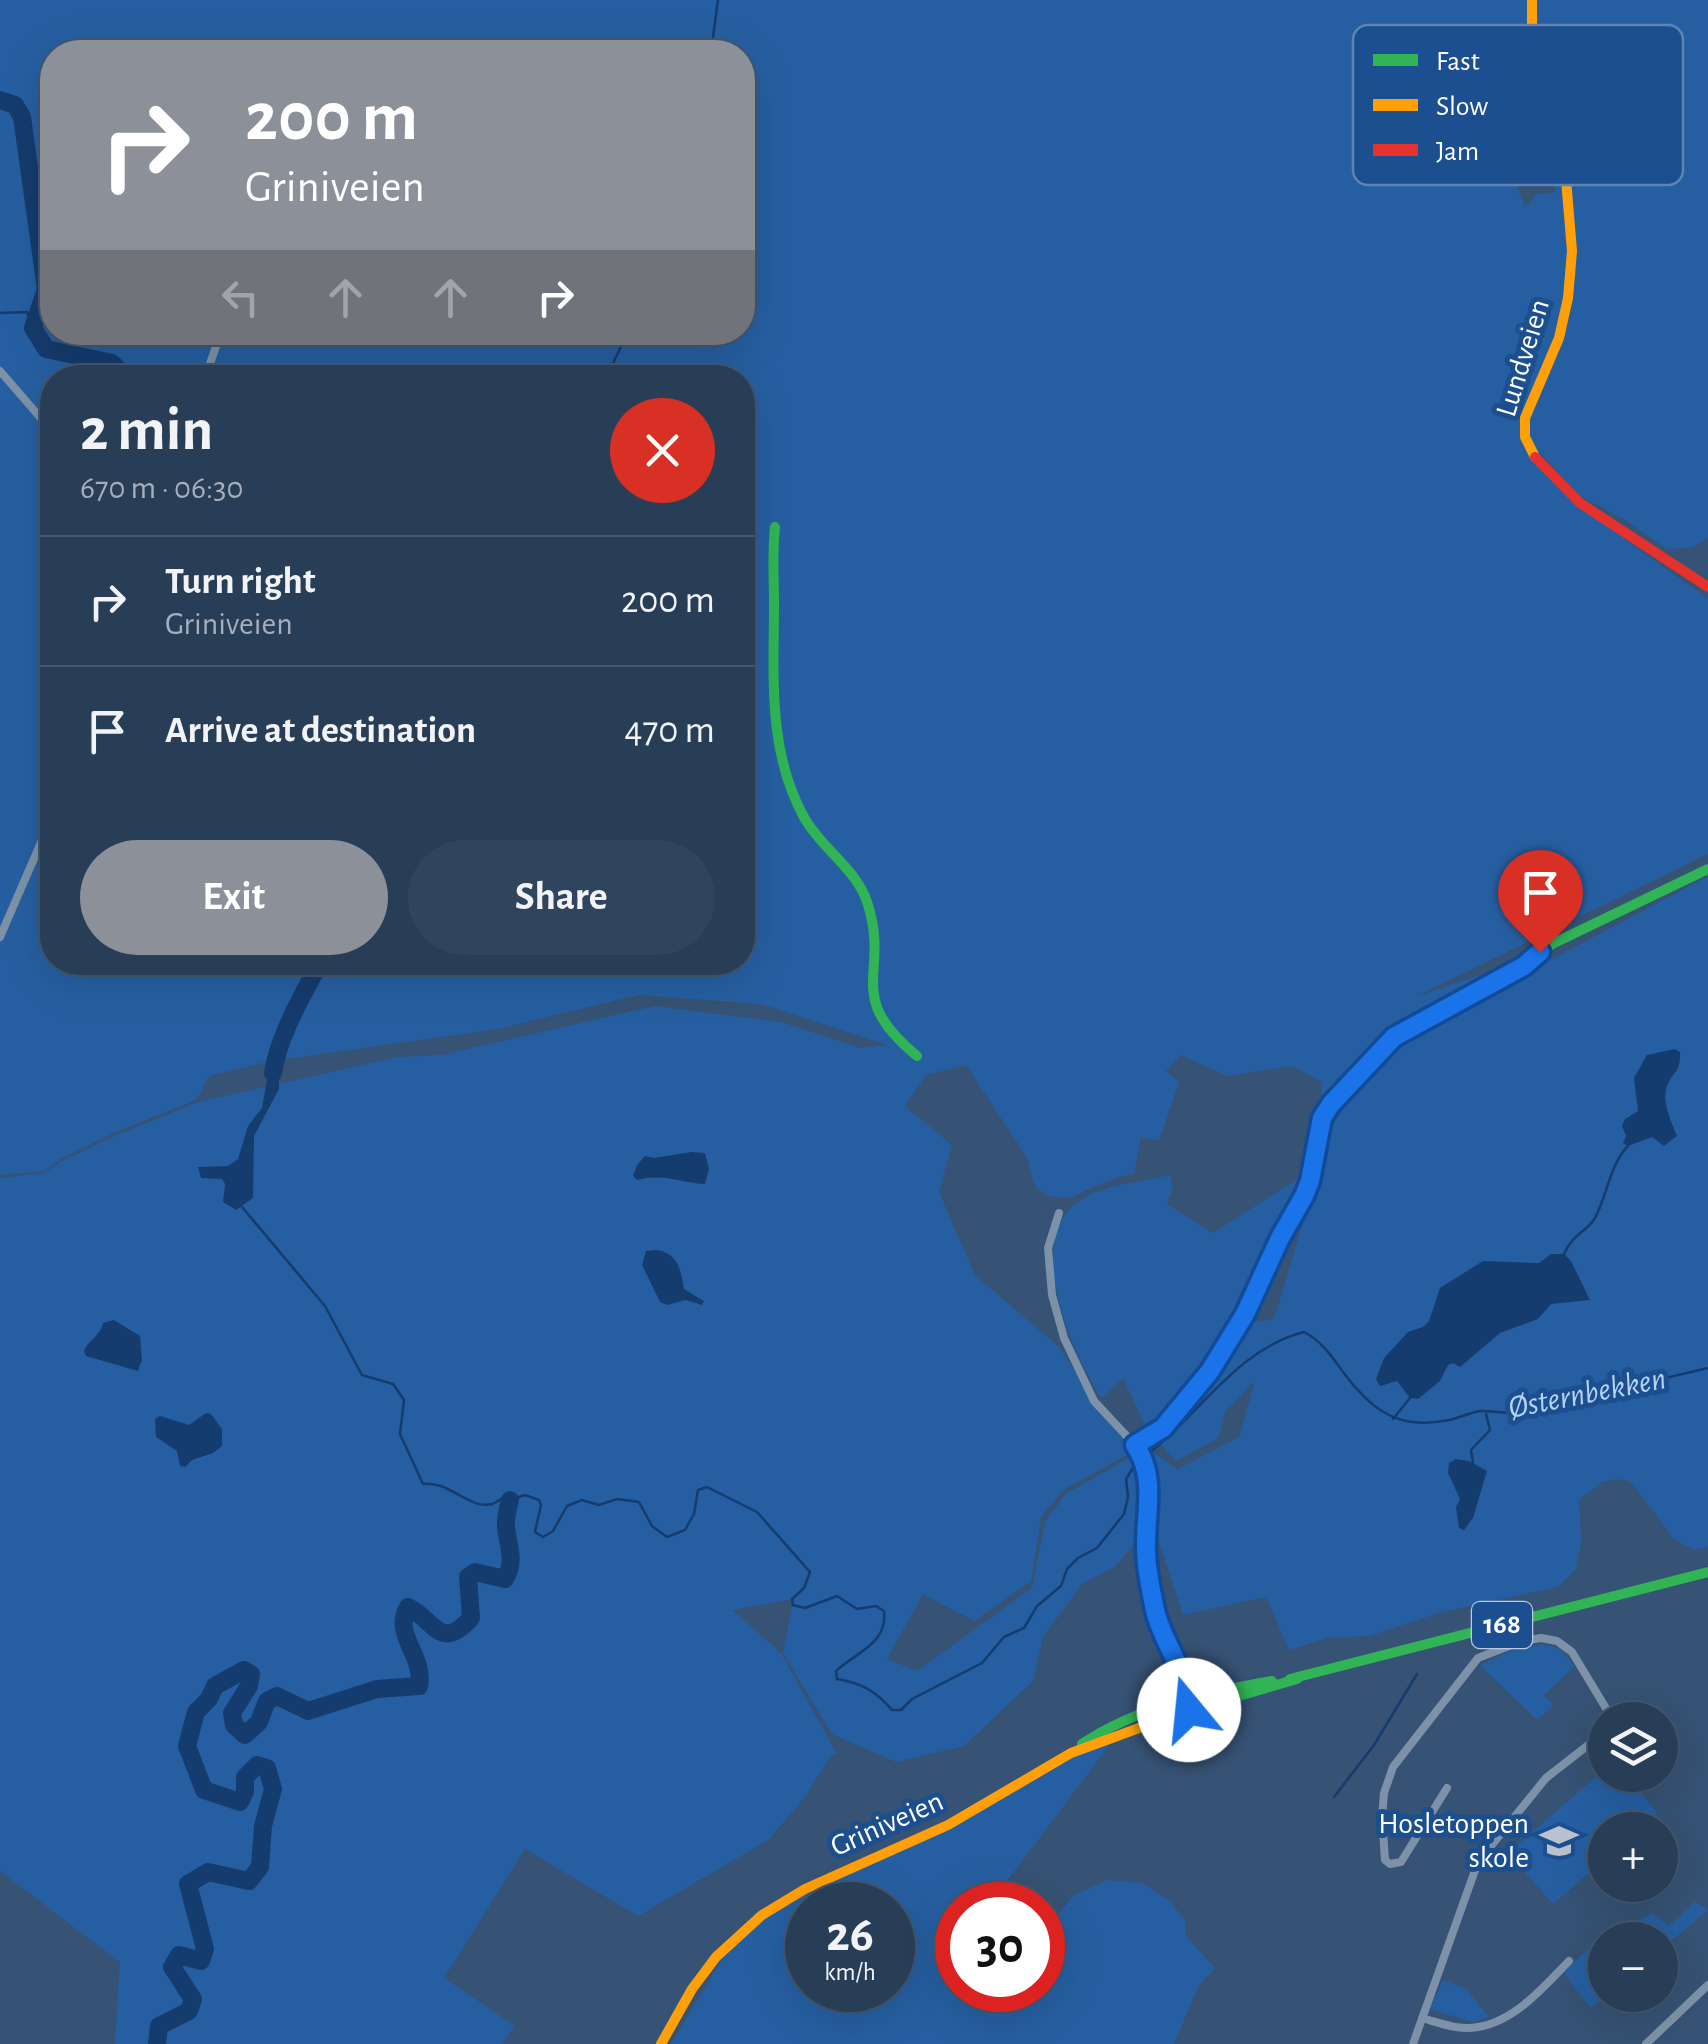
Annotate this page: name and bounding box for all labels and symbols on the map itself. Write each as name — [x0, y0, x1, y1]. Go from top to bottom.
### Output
legend — [1353, 25, 1683, 185]
text: Fast — [1436, 48, 1480, 76]
text: Slow — [1436, 93, 1488, 121]
text: Jam — [1436, 138, 1479, 166]
street label: Lundveien — [1491, 296, 1555, 420]
pin — [1498, 850, 1583, 953]
water label: Østernbekken — [1505, 1362, 1669, 1424]
road number: 168 — [1472, 1602, 1532, 1648]
position arrow — [1137, 1658, 1241, 1762]
street label: Griniveien — [826, 1786, 948, 1862]
place label: Hosletoppen skole — [1378, 1809, 1529, 1873]
school or university icon: Hosletoppen skole — [1538, 1820, 1580, 1862]
speed limit sign: 30 — [935, 1882, 1065, 2012]

